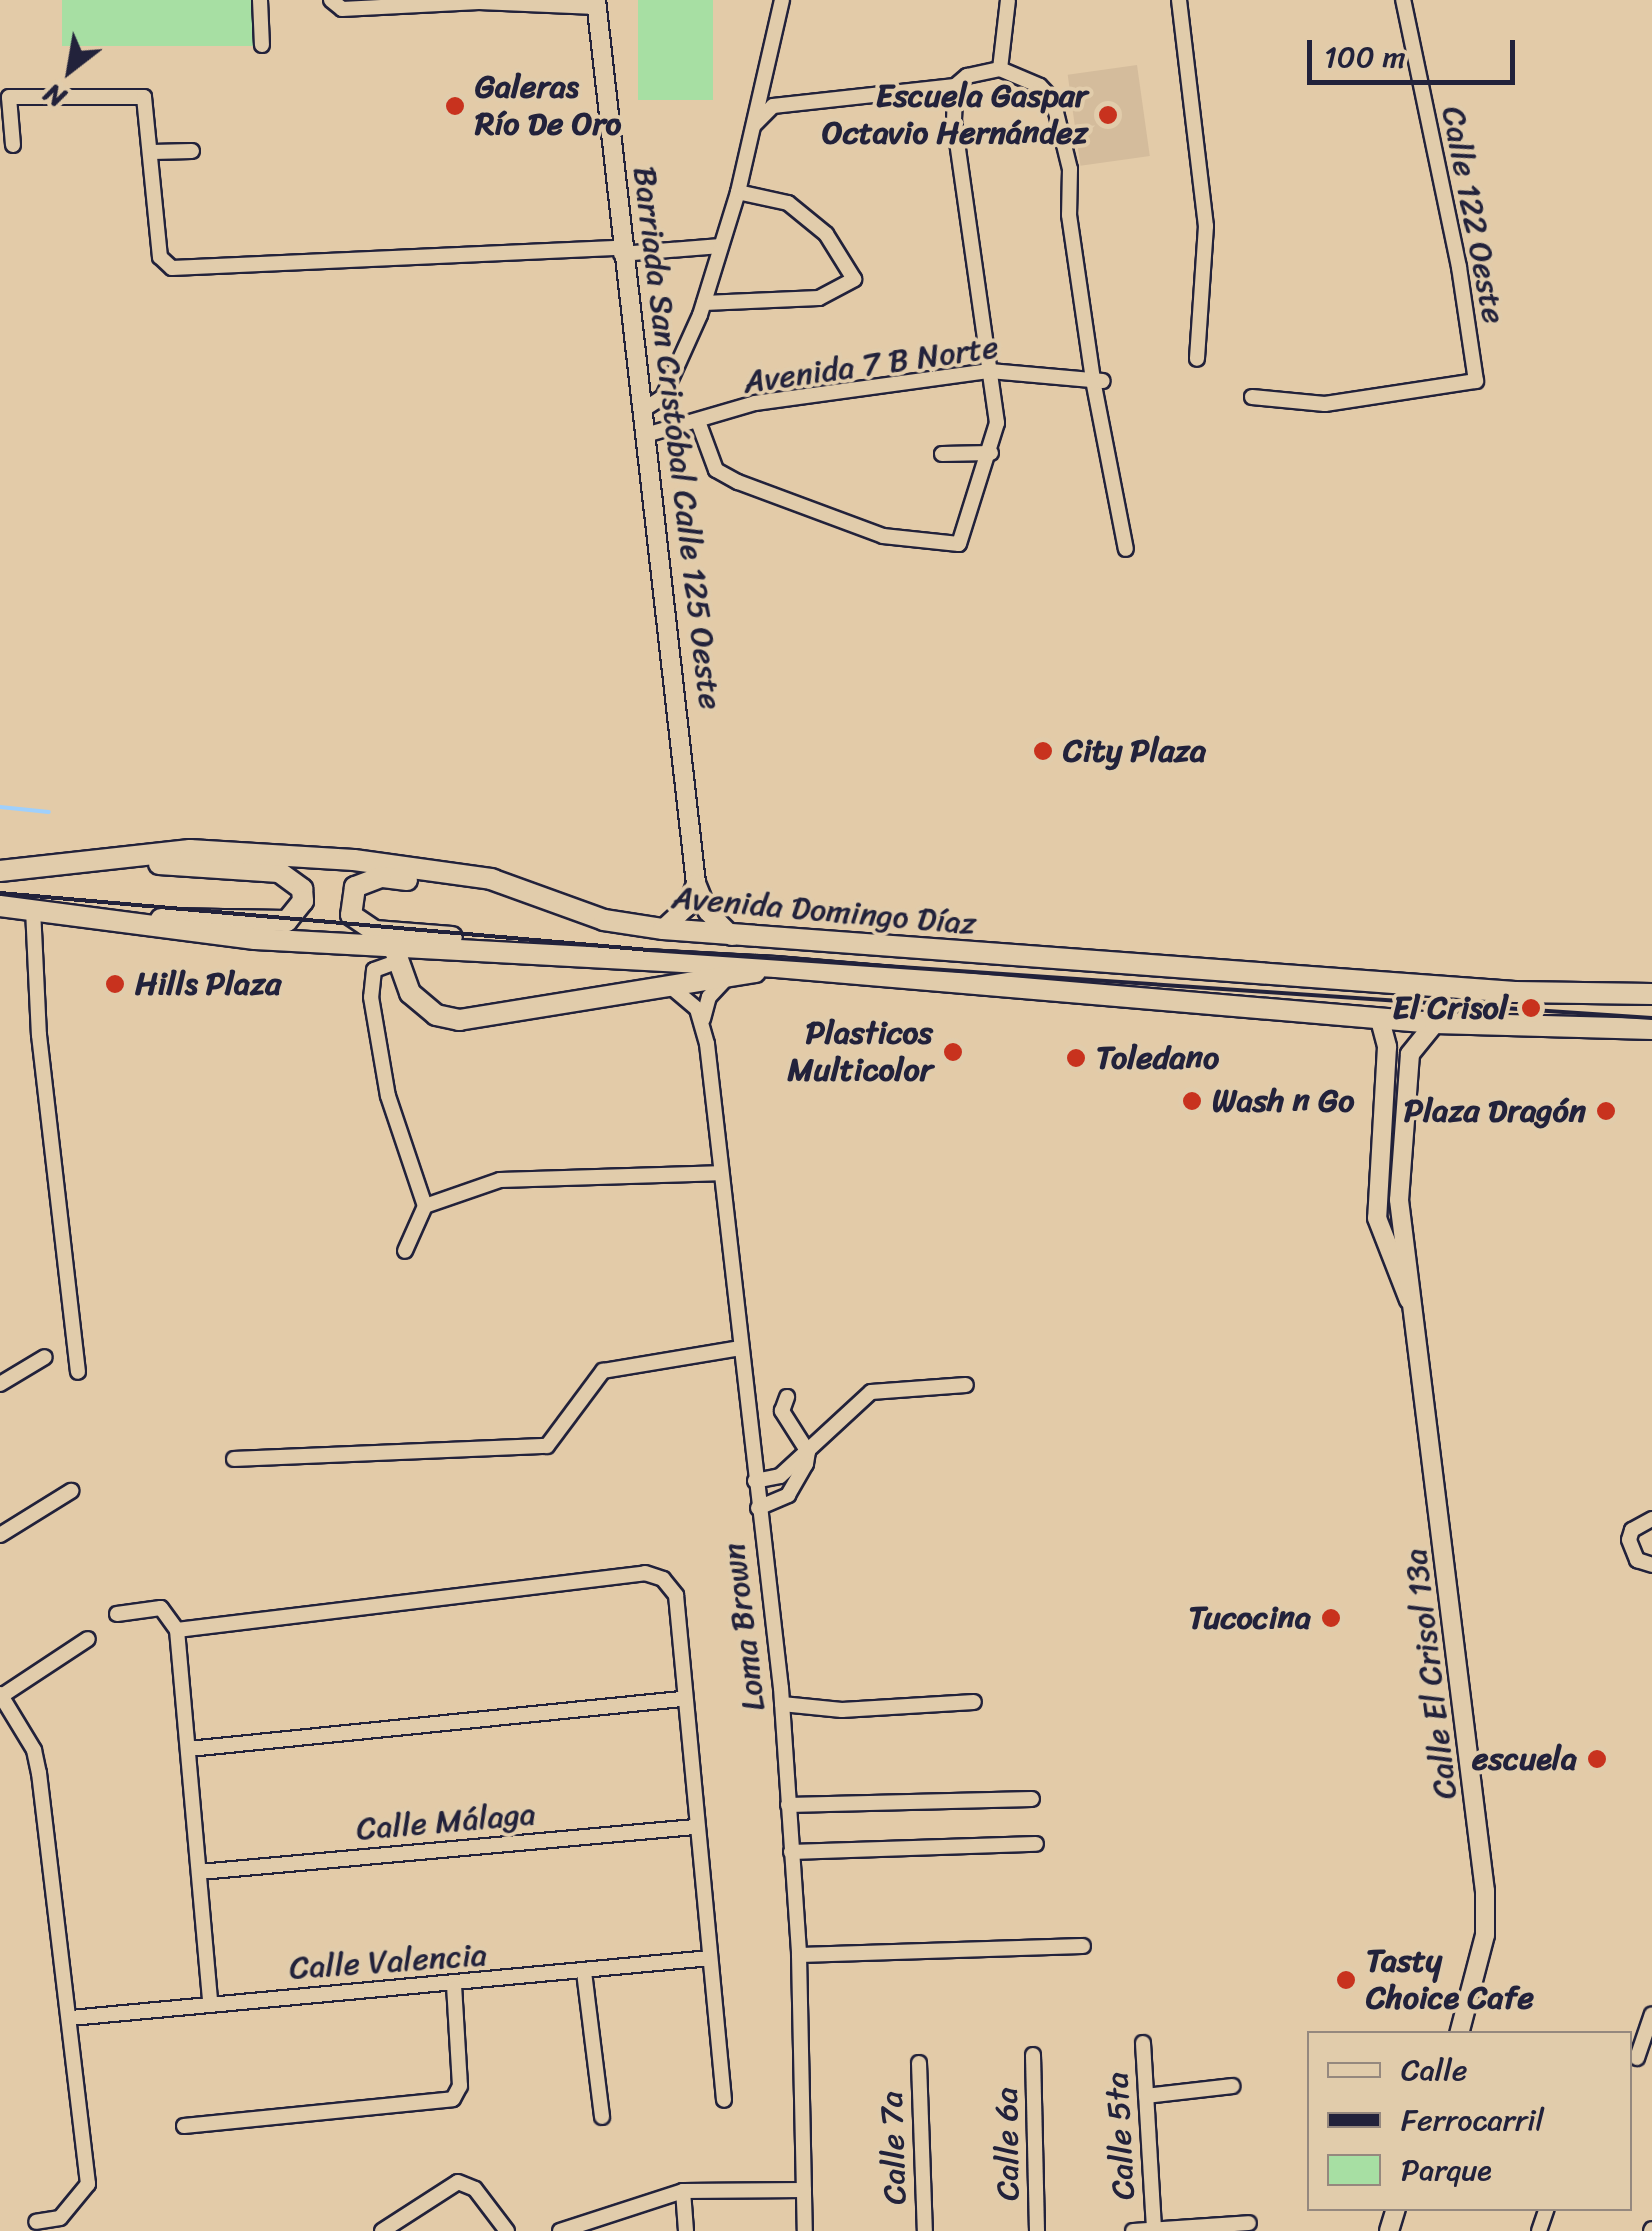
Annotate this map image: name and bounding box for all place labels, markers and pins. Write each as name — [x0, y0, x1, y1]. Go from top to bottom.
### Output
place label: Galeras Río De Oro — [475, 69, 622, 144]
place label: Escuela Gaspar Octavio Hernández — [822, 78, 1088, 153]
marker: Galeras Río De Oro — [444, 95, 466, 117]
marker: Escuela Gaspar Octavio Hernández — [1097, 104, 1119, 126]
place label: City Plaza — [1063, 732, 1207, 770]
marker: City Plaza — [1032, 740, 1054, 762]
place label: Hills Plaza — [135, 965, 282, 1003]
marker: Hills Plaza — [104, 973, 126, 995]
place label: El Crisol — [1391, 989, 1508, 1027]
marker: El Crisol — [1518, 995, 1544, 1021]
place label: Plasticos Multicolor — [787, 1015, 933, 1090]
place label: Toledano — [1096, 1039, 1219, 1077]
marker: Plasticos Multicolor — [942, 1041, 964, 1063]
marker: Toledano — [1065, 1047, 1087, 1069]
place label: Wash n Go — [1212, 1082, 1354, 1120]
marker: Wash n Go — [1181, 1090, 1203, 1112]
place label: Plaza Dragón — [1404, 1092, 1586, 1130]
marker: Plaza Dragón — [1595, 1100, 1617, 1122]
place label: Tucocina — [1188, 1599, 1311, 1637]
marker: Tucocina — [1320, 1607, 1342, 1629]
place label: escuela — [1472, 1740, 1577, 1778]
marker: escuela — [1586, 1748, 1608, 1770]
place label: Tasty Choice Cafe — [1366, 1943, 1534, 2018]
marker: Tasty Choice Cafe — [1335, 1969, 1357, 1991]

